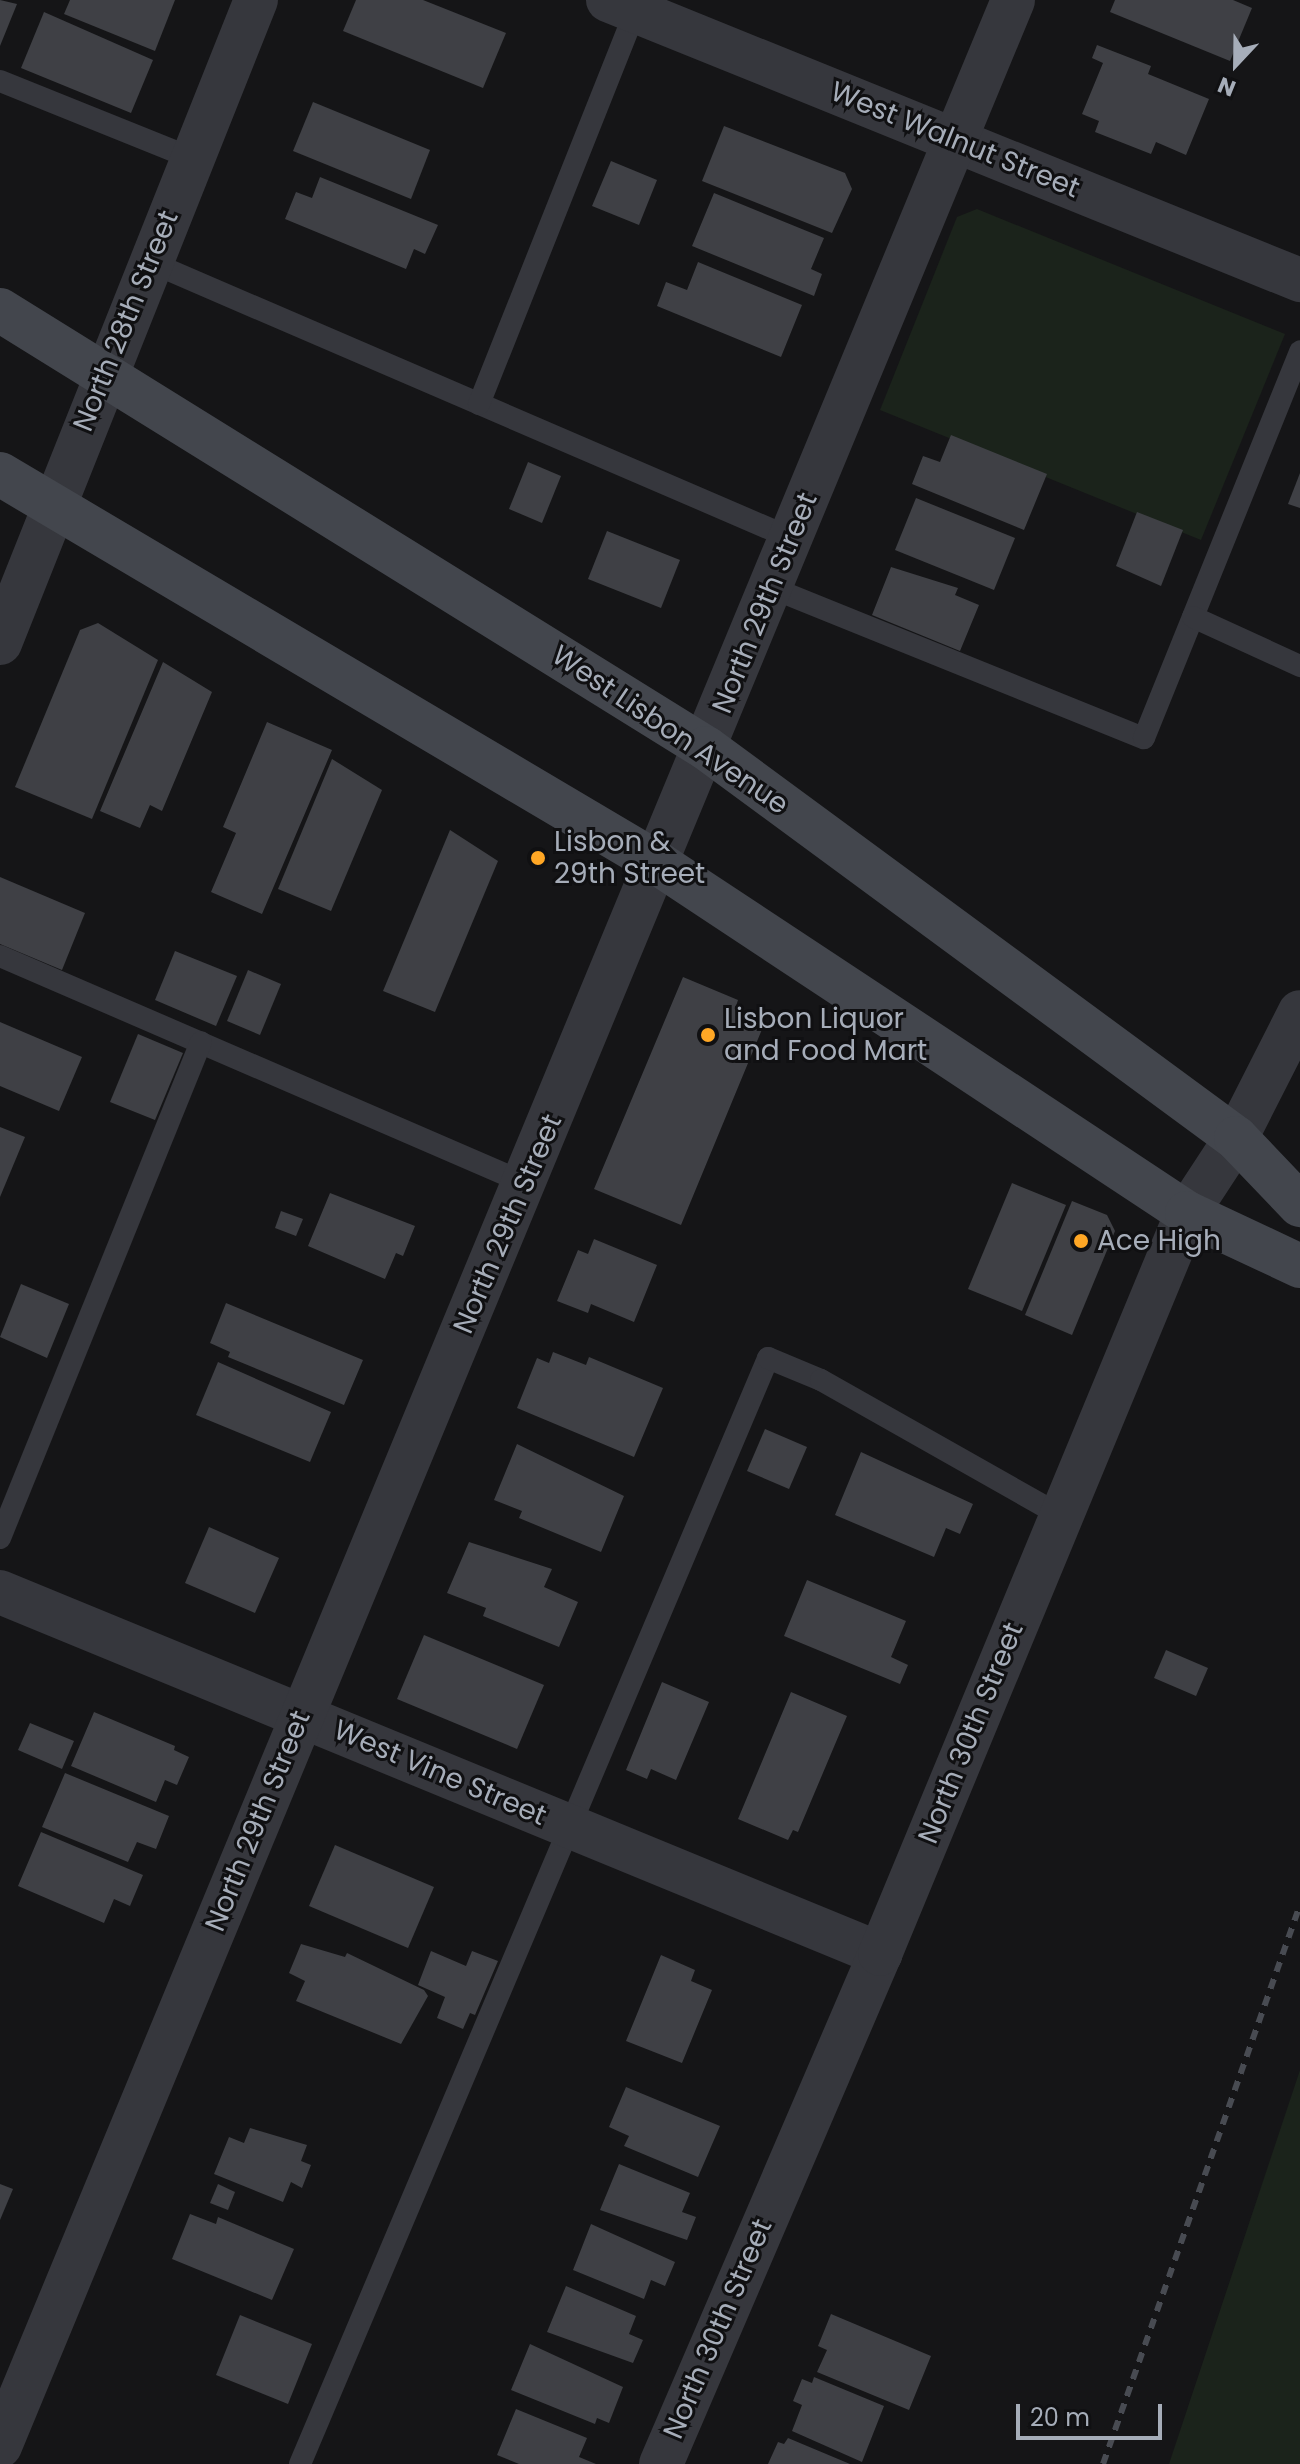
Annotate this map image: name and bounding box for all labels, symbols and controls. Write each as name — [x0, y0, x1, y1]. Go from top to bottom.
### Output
north arrow — [1196, 24, 1276, 104]
text: N — [1213, 69, 1240, 104]
street label: West Walnut Street — [826, 75, 1084, 205]
street label: North 28th Street — [66, 206, 186, 436]
street label: North 29th Street — [705, 488, 825, 718]
street label: West Lisbon Avenue — [545, 638, 795, 822]
place label: Lisbon & 29th Street — [554, 825, 705, 891]
marker: Lisbon & 29th Street — [529, 849, 547, 867]
place label: Lisbon Liquor and Food Mart — [724, 1002, 927, 1068]
marker: Lisbon Liquor and Food Mart — [699, 1026, 717, 1044]
street label: North 29th Street — [447, 1109, 569, 1339]
place label: Ace High — [1097, 1224, 1221, 1258]
marker: Ace High — [1072, 1232, 1090, 1250]
street label: North 30th Street — [911, 1618, 1031, 1848]
street label: North 29th Street — [198, 1706, 318, 1936]
street label: West Vine Street — [329, 1713, 551, 1833]
street label: North 30th Street — [657, 2214, 779, 2444]
scale bar — [1020, 2388, 1166, 2438]
text: 20 m — [1030, 2401, 1090, 2434]

